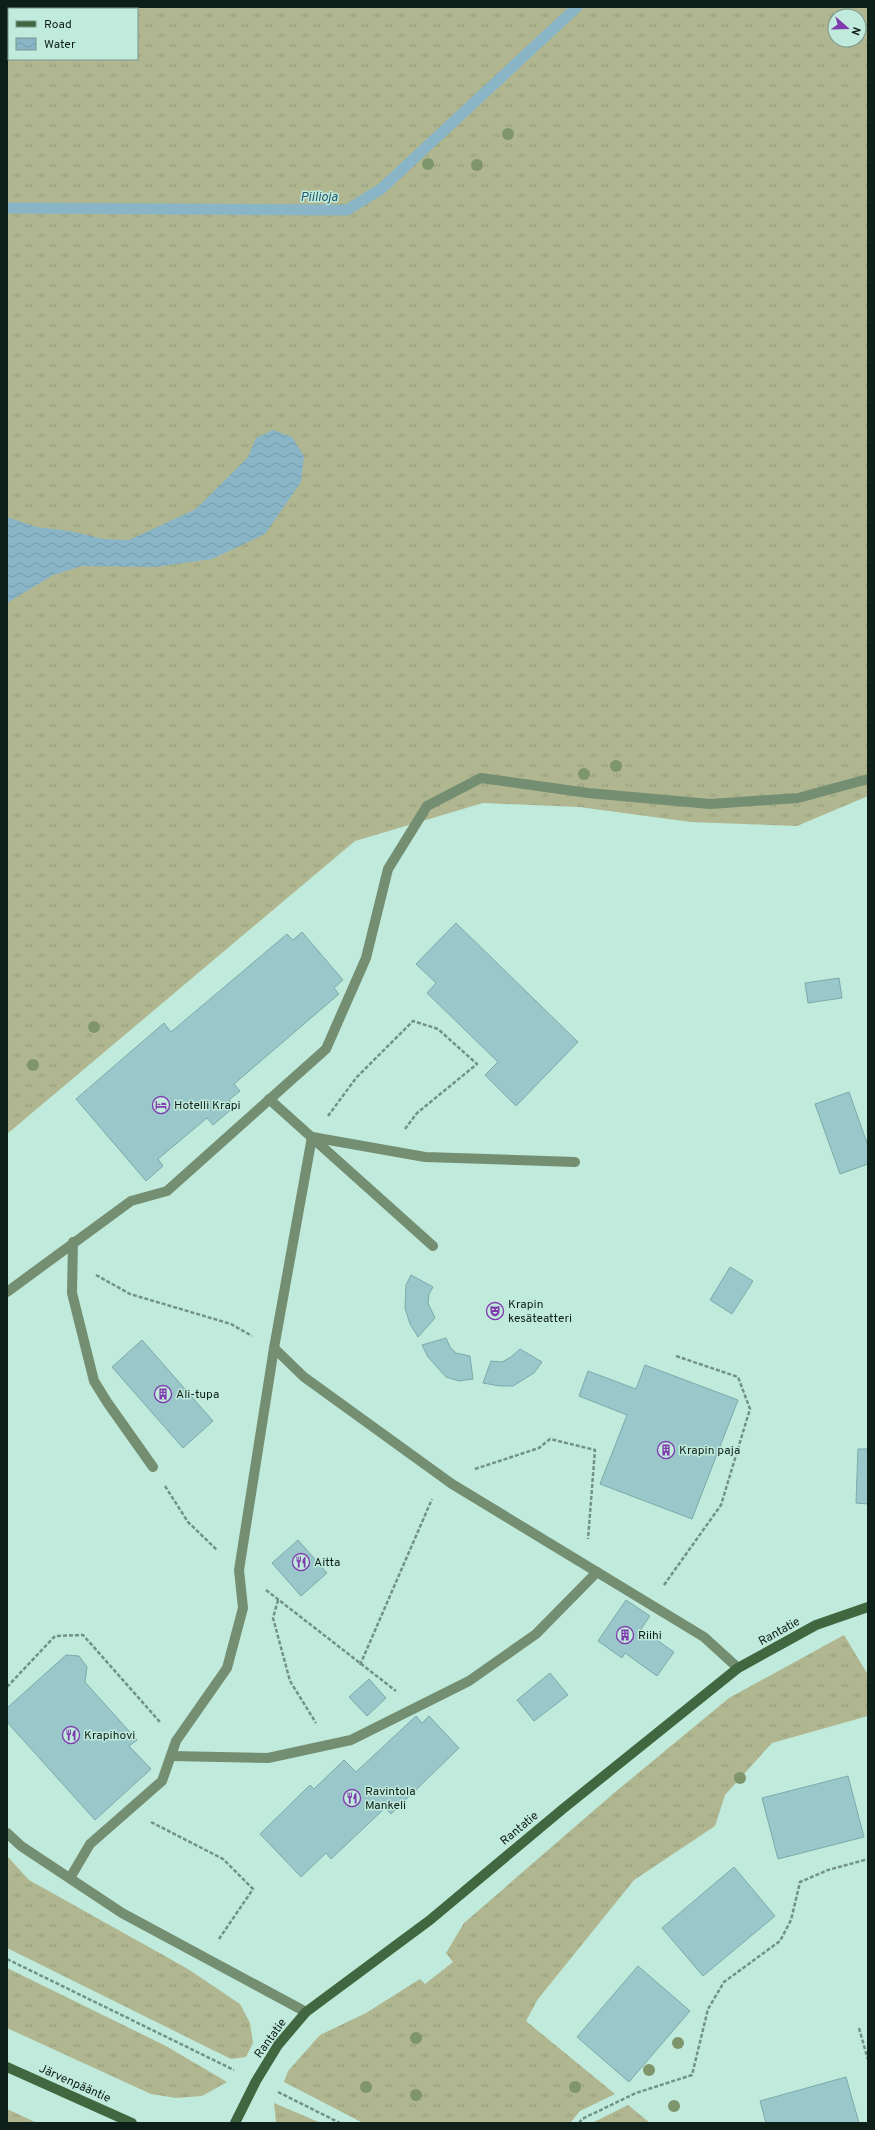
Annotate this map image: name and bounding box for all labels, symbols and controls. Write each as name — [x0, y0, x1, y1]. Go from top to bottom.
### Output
legend — [8, 8, 138, 60]
north arrow — [827, 8, 867, 48]
text: Road — [44, 17, 72, 33]
text: N — [848, 25, 863, 37]
text: Water — [44, 37, 76, 53]
water label: Piilioja — [300, 190, 338, 206]
hotel icon: Hotelli Krapi — [151, 1095, 171, 1115]
place label: Hotelli Krapi — [174, 1098, 241, 1114]
place label: Krapin kesäteatteri — [508, 1297, 572, 1327]
theatre icon: Krapin kesäteatteri — [485, 1301, 505, 1321]
building icon: Ali-tupa — [153, 1384, 173, 1404]
place label: Ali-tupa — [176, 1387, 219, 1403]
building icon: Krapin paja — [656, 1440, 676, 1460]
place label: Krapin paja — [679, 1443, 740, 1459]
restaurant icon: Aitta — [291, 1552, 311, 1572]
place label: Aitta — [314, 1555, 340, 1571]
street label: Rantatie — [756, 1614, 803, 1650]
building icon: Riihi — [615, 1625, 635, 1645]
place label: Riihi — [638, 1628, 662, 1644]
restaurant icon: Krapihovi — [61, 1725, 81, 1745]
place label: Krapihovi — [84, 1728, 135, 1744]
place label: Ravintola Mankeli — [365, 1784, 415, 1814]
restaurant icon: Ravintola Mankeli — [342, 1788, 362, 1808]
street label: Rantatie — [497, 1808, 542, 1849]
street label: Rantatie — [251, 2016, 291, 2062]
street label: Järvenpääntie — [36, 2061, 113, 2107]

